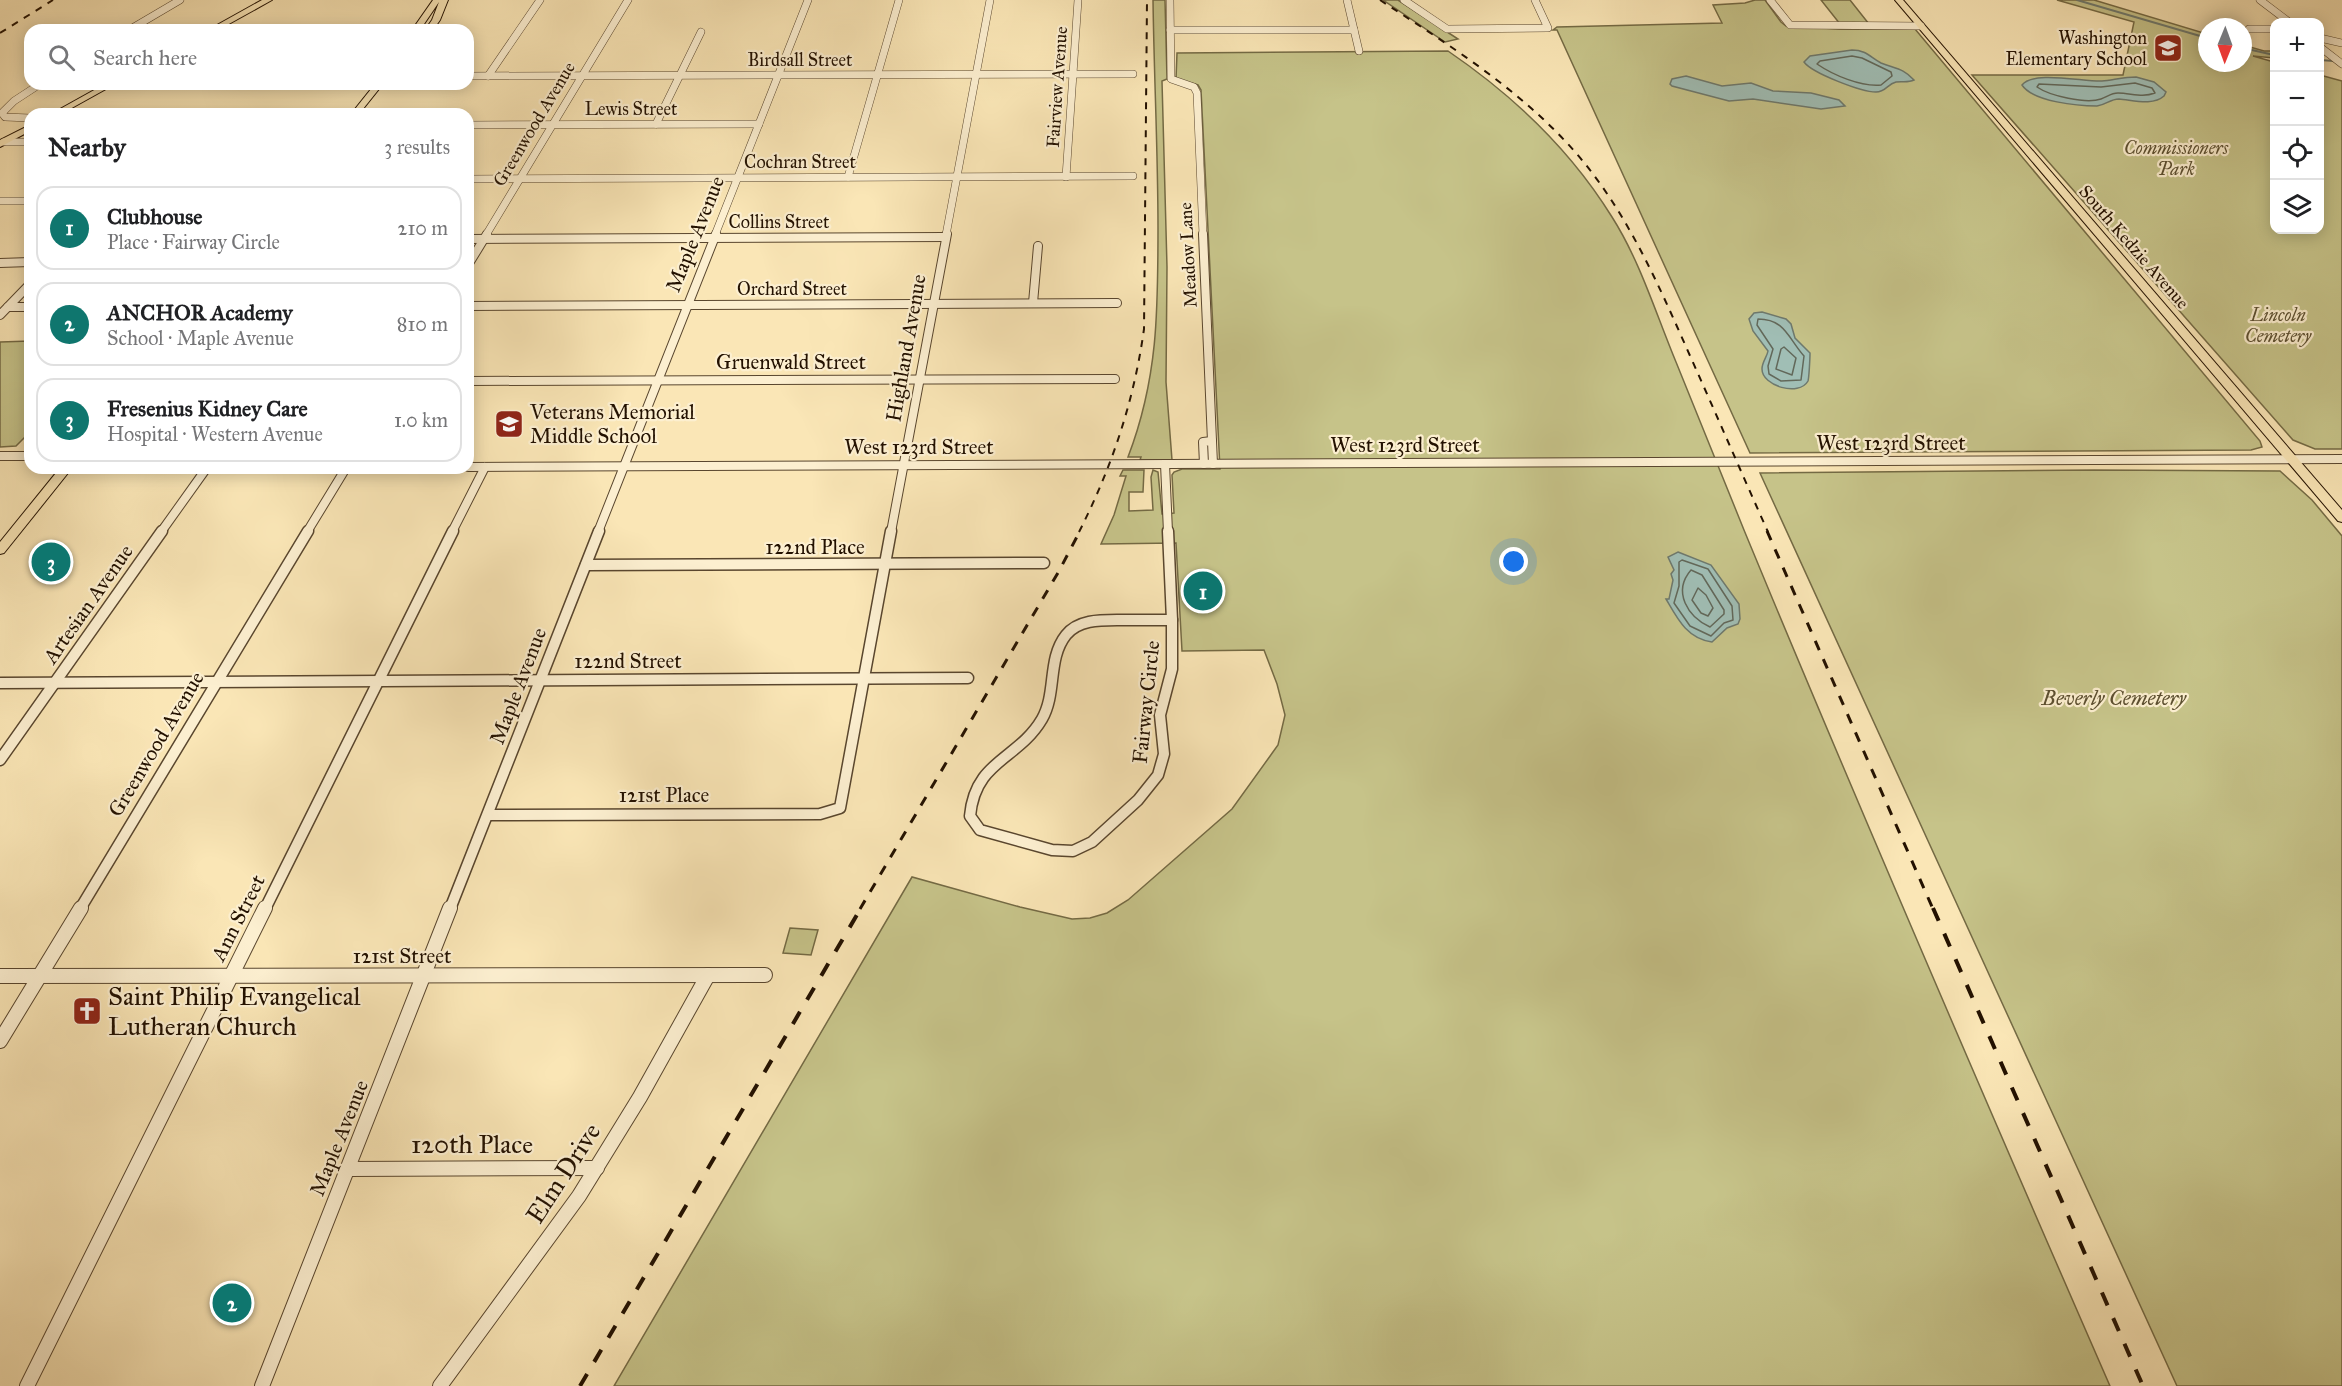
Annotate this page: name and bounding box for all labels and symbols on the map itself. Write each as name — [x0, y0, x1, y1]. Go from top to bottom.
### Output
north arrow — [2198, 18, 2252, 72]
street label: Fairview Avenue — [1042, 26, 1072, 148]
place label: Washington Elementary School — [2005, 27, 2147, 70]
school or university icon: Washington Elementary School — [2152, 32, 2184, 64]
street label: Birdsall Street — [748, 49, 853, 71]
street label: Greenwood Avenue — [488, 58, 580, 190]
street label: Lewis Street — [585, 98, 678, 120]
park label: Commissioners Park — [2124, 137, 2229, 180]
street label: Cochran Street — [744, 151, 857, 173]
street label: Maple Avenue — [660, 172, 730, 296]
street label: South Kedzie Avenue — [2074, 180, 2194, 314]
street label: Meadow Lane — [1174, 202, 1202, 308]
street label: Collins Street — [729, 211, 830, 233]
street label: Highland Avenue — [880, 272, 932, 424]
street label: Orchard Street — [737, 278, 848, 300]
park label: Lincoln Cemetery — [2245, 304, 2312, 347]
street label: Gruenwald Street — [716, 349, 866, 375]
place label: Veterans Memorial Middle School — [529, 399, 695, 449]
school or university icon: Veterans Memorial Middle School — [493, 408, 525, 440]
street label: West 123rd Street — [1816, 430, 1966, 456]
street label: West 123rd Street — [1330, 432, 1480, 458]
street label: West 123rd Street — [844, 434, 994, 460]
street label: 122nd Place — [765, 534, 865, 560]
street label: Artesian Avenue — [37, 539, 139, 669]
pin: 3 — [32, 540, 70, 584]
your location — [1499, 547, 1528, 576]
pin: 1 — [1184, 568, 1222, 614]
street label: Maple Avenue — [484, 624, 552, 748]
street label: Fairway Circle — [1127, 639, 1165, 765]
street label: 122nd Street — [574, 648, 682, 674]
street label: Greenwood Avenue — [102, 666, 210, 821]
park label: Beverly Cemetery — [2041, 685, 2187, 711]
street label: 121st Place — [619, 782, 710, 808]
street label: Ann Street — [205, 870, 271, 966]
street label: 121st Street — [353, 943, 452, 969]
place label: Saint Philip Evangelical Lutheran Church — [108, 980, 361, 1042]
church icon: Saint Philip Evangelical Lutheran Church — [71, 995, 103, 1027]
street label: Maple Avenue — [304, 1076, 374, 1200]
street label: Elm Drive — [519, 1117, 607, 1229]
street label: 120th Place — [411, 1128, 533, 1160]
pin: 2 — [212, 1280, 252, 1326]

